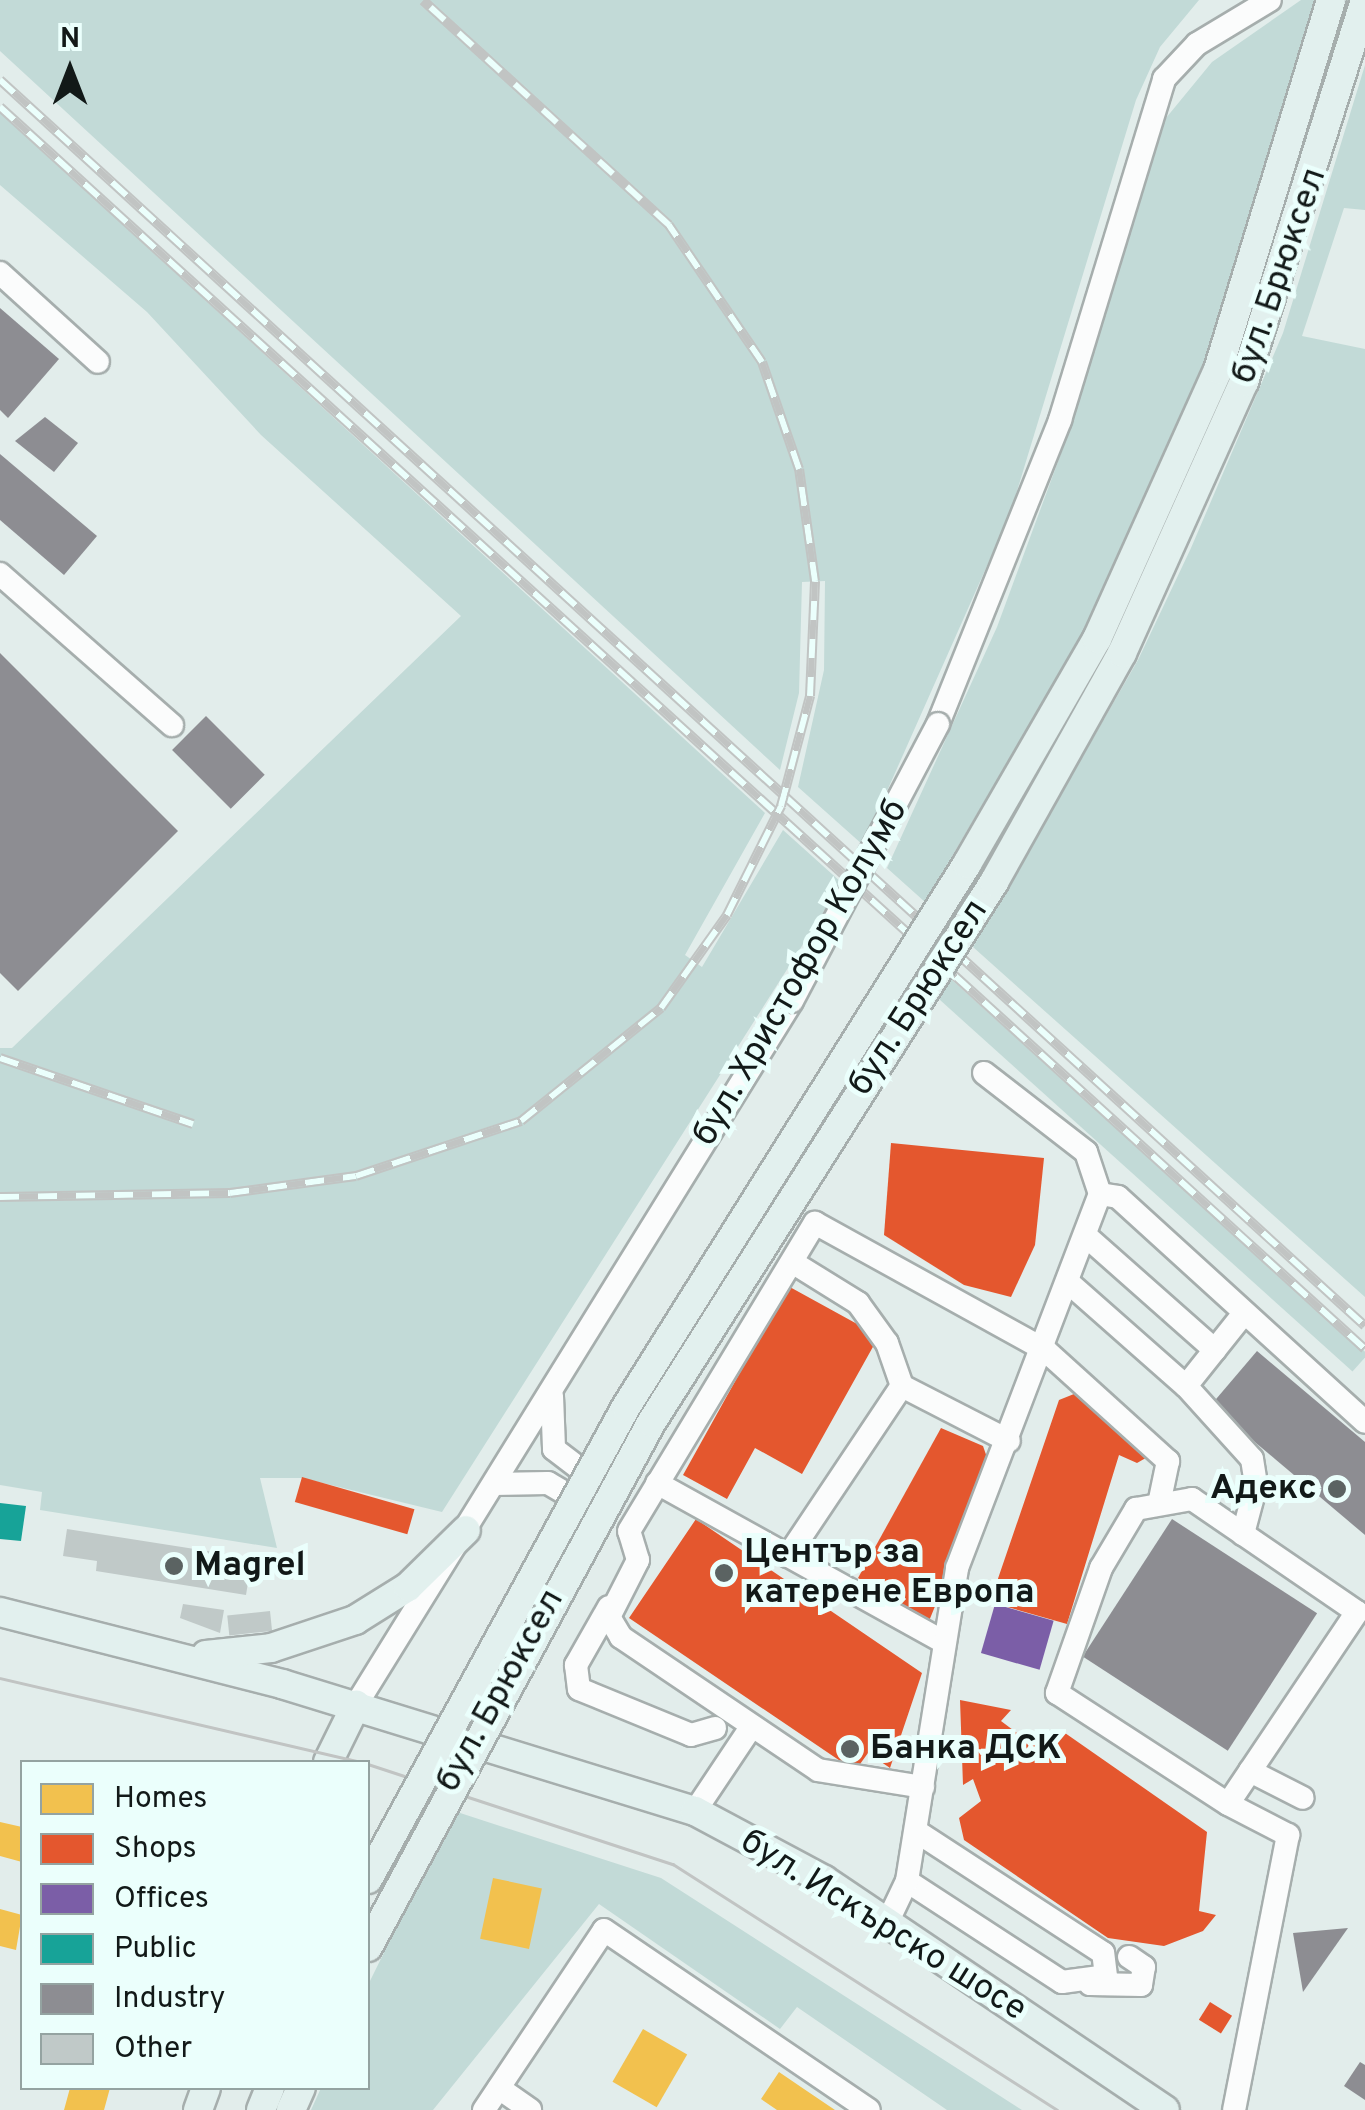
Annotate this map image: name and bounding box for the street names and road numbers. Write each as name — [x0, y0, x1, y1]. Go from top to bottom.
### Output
street label: бул. Брюксел — [1224, 163, 1336, 389]
street label: бул. Христофор Колумб — [685, 792, 917, 1154]
street label: бул. Брюксел — [840, 892, 998, 1104]
street label: бул. Брюксел — [428, 1582, 574, 1800]
street label: бул. Искърско шосе — [732, 1821, 1034, 2031]

